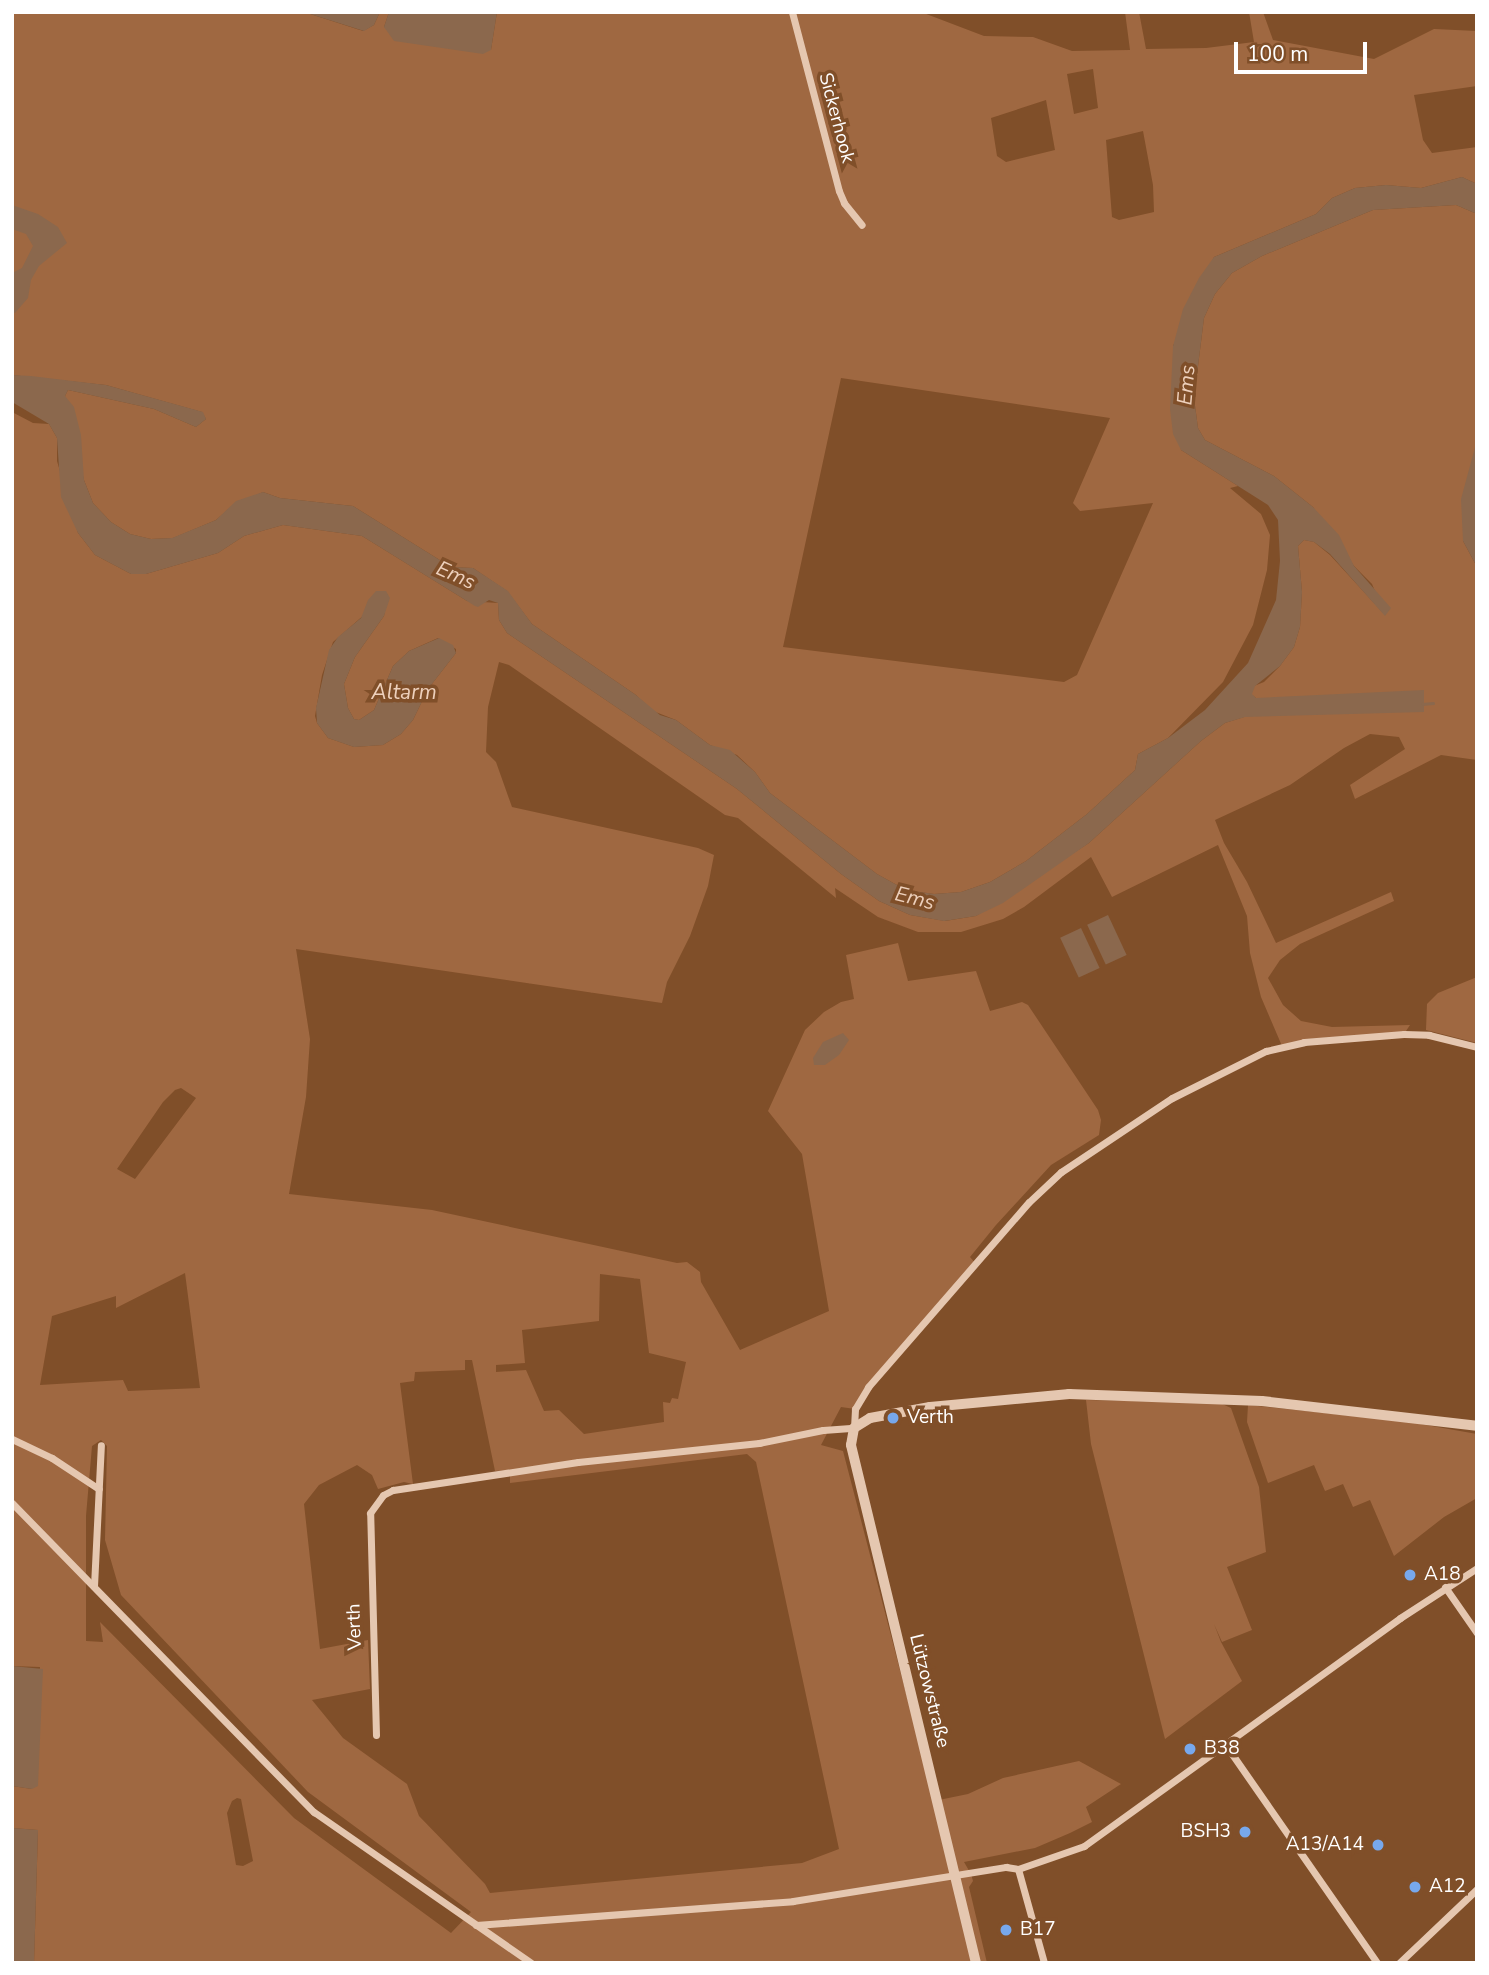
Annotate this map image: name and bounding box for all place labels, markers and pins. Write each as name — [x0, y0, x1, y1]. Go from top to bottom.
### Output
place label: Verth — [907, 1407, 954, 1429]
marker: Verth — [885, 1410, 901, 1426]
place label: A18 — [1424, 1564, 1461, 1586]
marker: A18 — [1402, 1567, 1418, 1583]
place label: B38 — [1204, 1738, 1240, 1760]
marker: B38 — [1182, 1741, 1198, 1757]
place label: BSH3 — [1181, 1821, 1231, 1843]
marker: BSH3 — [1237, 1824, 1253, 1840]
place label: A13/A14 — [1286, 1834, 1364, 1856]
marker: A13/A14 — [1370, 1837, 1386, 1853]
place label: A12 — [1429, 1876, 1466, 1898]
marker: A12 — [1407, 1879, 1423, 1895]
place label: B17 — [1020, 1919, 1056, 1941]
marker: B17 — [998, 1922, 1014, 1938]

